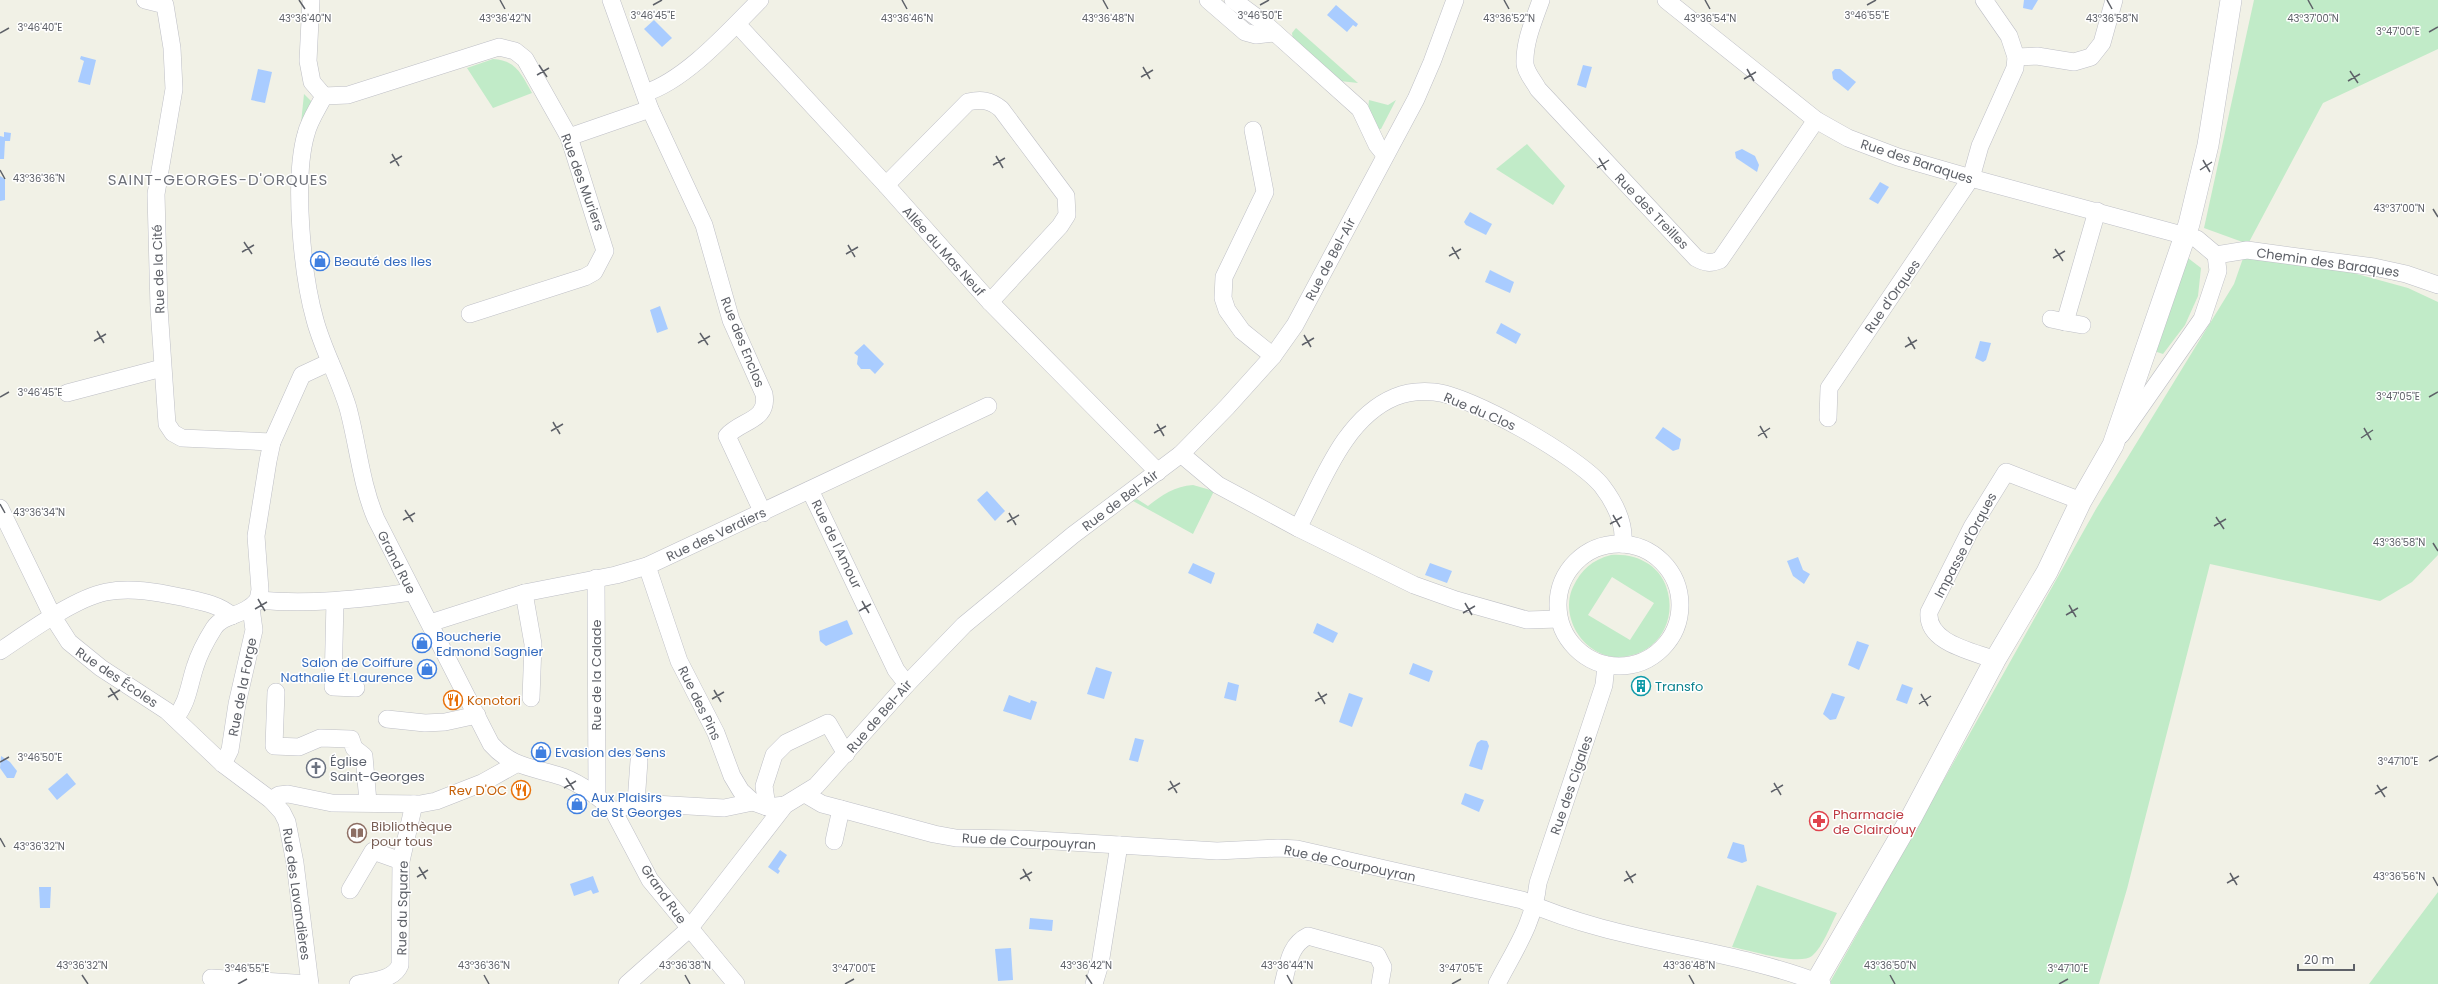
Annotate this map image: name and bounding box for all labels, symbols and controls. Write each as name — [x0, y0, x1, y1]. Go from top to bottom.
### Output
text: 3°46'45"E — [631, 8, 675, 23]
text: 3°46'50"E — [1238, 8, 1282, 23]
text: 3°46'55"E — [1845, 8, 1889, 23]
text: 43°36'40"N — [279, 11, 331, 26]
text: 43°36'42"N — [479, 11, 531, 26]
text: 43°36'46"N — [881, 11, 933, 26]
text: 43°36'48"N — [1082, 11, 1134, 26]
text: 43°36'52"N — [1483, 11, 1535, 26]
text: 43°36'54"N — [1684, 11, 1736, 26]
text: 43°36'58"N — [2086, 11, 2138, 26]
text: 43°37'00"N — [2287, 11, 2339, 26]
text: 3°46'40"E — [18, 20, 62, 35]
text: 3°47'00"E — [2376, 24, 2420, 39]
street label: Rue des Muriers — [556, 131, 609, 234]
street label: Rue des Baraques — [1858, 134, 1976, 189]
district label: SAINT-GEORGES-D'ORQUES — [108, 169, 328, 190]
street label: Rue des Treilles — [1610, 169, 1693, 254]
text: 43°36'36"N — [13, 171, 65, 186]
text: 43°37'00"N — [2373, 201, 2425, 216]
street label: Allée du Mas Neuf — [898, 202, 989, 301]
street label: Rue de Bel-Air — [1301, 214, 1360, 304]
street label: Rue de la Cité — [147, 224, 170, 314]
street label: Chemin des Baraques — [2255, 243, 2401, 282]
shop icon: Beauté des Iles — [309, 250, 331, 272]
place label: Beauté des Iles — [334, 252, 432, 271]
street label: Rue d'Orques — [1860, 256, 1925, 337]
street label: Rue des Enclos — [716, 294, 769, 390]
text: 3°46'45"E — [18, 385, 62, 400]
street label: Rue du Clos — [1441, 388, 1519, 435]
text: 3°47'05"E — [2376, 389, 2420, 404]
street label: Rue de Bel-Air — [1078, 465, 1163, 535]
street label: Impasse d'Orques — [1930, 489, 2001, 601]
street label: Rue de l'Amour — [807, 496, 866, 592]
street label: Rue des Verdiers — [663, 503, 769, 566]
text: 43°36'34"N — [13, 505, 65, 520]
street label: Grand Rue — [373, 527, 421, 597]
text: 43°36'58"N — [2373, 535, 2425, 550]
street label: Rue de la Calade — [587, 619, 606, 731]
place label: Boucherie Edmond Sagnier — [436, 627, 544, 661]
shop icon: Boucherie Edmond Sagnier — [411, 632, 433, 654]
street label: Rue de la Forge — [224, 636, 261, 738]
street label: Rue des Écoles — [72, 643, 162, 712]
place label: Salon de Coiffure Nathalie Et Laurence — [281, 653, 413, 687]
shop icon: Salon de Coiffure Nathalie Et Laurence — [416, 658, 438, 680]
street label: Rue des Pins — [673, 663, 726, 744]
building icon: Transfo — [1630, 675, 1652, 697]
street label: Rue de Bel-Air — [842, 676, 917, 757]
place label: Transfo — [1655, 677, 1703, 696]
restaurant icon: Konotori — [442, 689, 464, 711]
place label: Konotori — [467, 691, 521, 710]
street label: Rue des Cigales — [1546, 733, 1597, 837]
shop icon: Evasion des Sens — [530, 741, 552, 763]
place label: Evasion des Sens — [555, 743, 666, 762]
text: 3°46'50"E — [18, 750, 62, 765]
place label: Église Saint-Georges — [330, 752, 425, 786]
text: 3°47'10"E — [2378, 754, 2418, 769]
church icon: Église Saint-Georges — [305, 757, 327, 779]
restaurant icon: Rev D'OC — [510, 779, 532, 801]
place label: Rev D'OC — [449, 781, 507, 800]
place label: Aux Plaisirs de St Georges — [591, 788, 682, 822]
shop icon: Aux Plaisirs de St Georges — [566, 793, 588, 815]
place label: Pharmacie de Clairdouy — [1833, 805, 1917, 839]
pharmacy icon: Pharmacie de Clairdouy — [1808, 810, 1830, 832]
place label: Bibliothèque pour tous — [371, 817, 452, 851]
library icon: Bibliothèque pour tous — [346, 822, 368, 844]
street label: Rue des Lavandières — [278, 827, 315, 962]
street label: Rue de Courpouyran — [961, 828, 1097, 855]
text: 43°36'32"N — [13, 839, 65, 854]
street label: Rue de Courpouyran — [1282, 840, 1418, 887]
street label: Rue du Square — [392, 860, 413, 956]
street label: Grand Rue — [636, 861, 691, 928]
text: 43°36'56"N — [2373, 869, 2425, 884]
scale bar — [2298, 946, 2354, 972]
text: 20 m — [2304, 951, 2334, 968]
text: 43°36'32"N — [56, 958, 108, 973]
text: 43°36'36"N — [458, 958, 510, 973]
text: 43°36'38"N — [659, 958, 711, 973]
text: 43°36'42"N — [1060, 958, 1112, 973]
text: 43°36'44"N — [1261, 958, 1313, 973]
text: 43°36'48"N — [1663, 958, 1715, 973]
text: 43°36'50"N — [1864, 958, 1916, 973]
text: 3°46'55"E — [225, 961, 269, 976]
text: 3°47'00"E — [832, 961, 876, 976]
text: 3°47'05"E — [1439, 961, 1483, 976]
text: 3°47'10"E — [2048, 961, 2088, 976]

